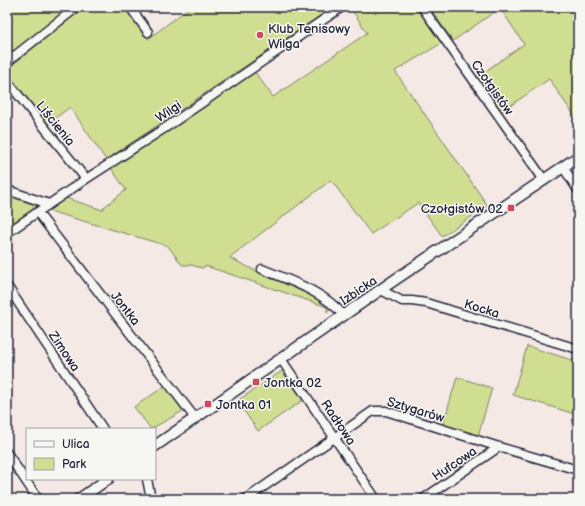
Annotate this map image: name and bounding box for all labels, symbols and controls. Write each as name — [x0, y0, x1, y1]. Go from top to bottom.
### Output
place label: Klub Tenisowy Wilga — [268, 21, 350, 52]
marker: Klub Tenisowy Wilga — [255, 30, 265, 40]
street label: Czołgistów — [467, 57, 517, 118]
street label: Wilgi — [153, 97, 184, 126]
street label: Liścienia — [32, 98, 78, 149]
place label: Czołgistów 02 — [421, 201, 503, 217]
marker: Czołgistów 02 — [506, 203, 516, 213]
street label: Izbicka — [337, 273, 380, 309]
street label: Jontka — [107, 288, 143, 329]
street label: Kocka — [462, 296, 501, 322]
street label: Zimowa — [44, 328, 83, 375]
place label: Jontka 02 — [264, 375, 322, 391]
marker: Jontka 02 — [251, 377, 261, 387]
street label: Sztygarów — [385, 394, 447, 426]
place label: Jontka 01 — [216, 397, 271, 413]
street label: Radłowa — [317, 397, 359, 448]
marker: Jontka 01 — [203, 399, 213, 409]
legend — [26, 428, 156, 480]
text: Ulica — [62, 437, 90, 452]
street label: Hufcowa — [429, 443, 480, 485]
text: Park — [62, 457, 86, 472]

